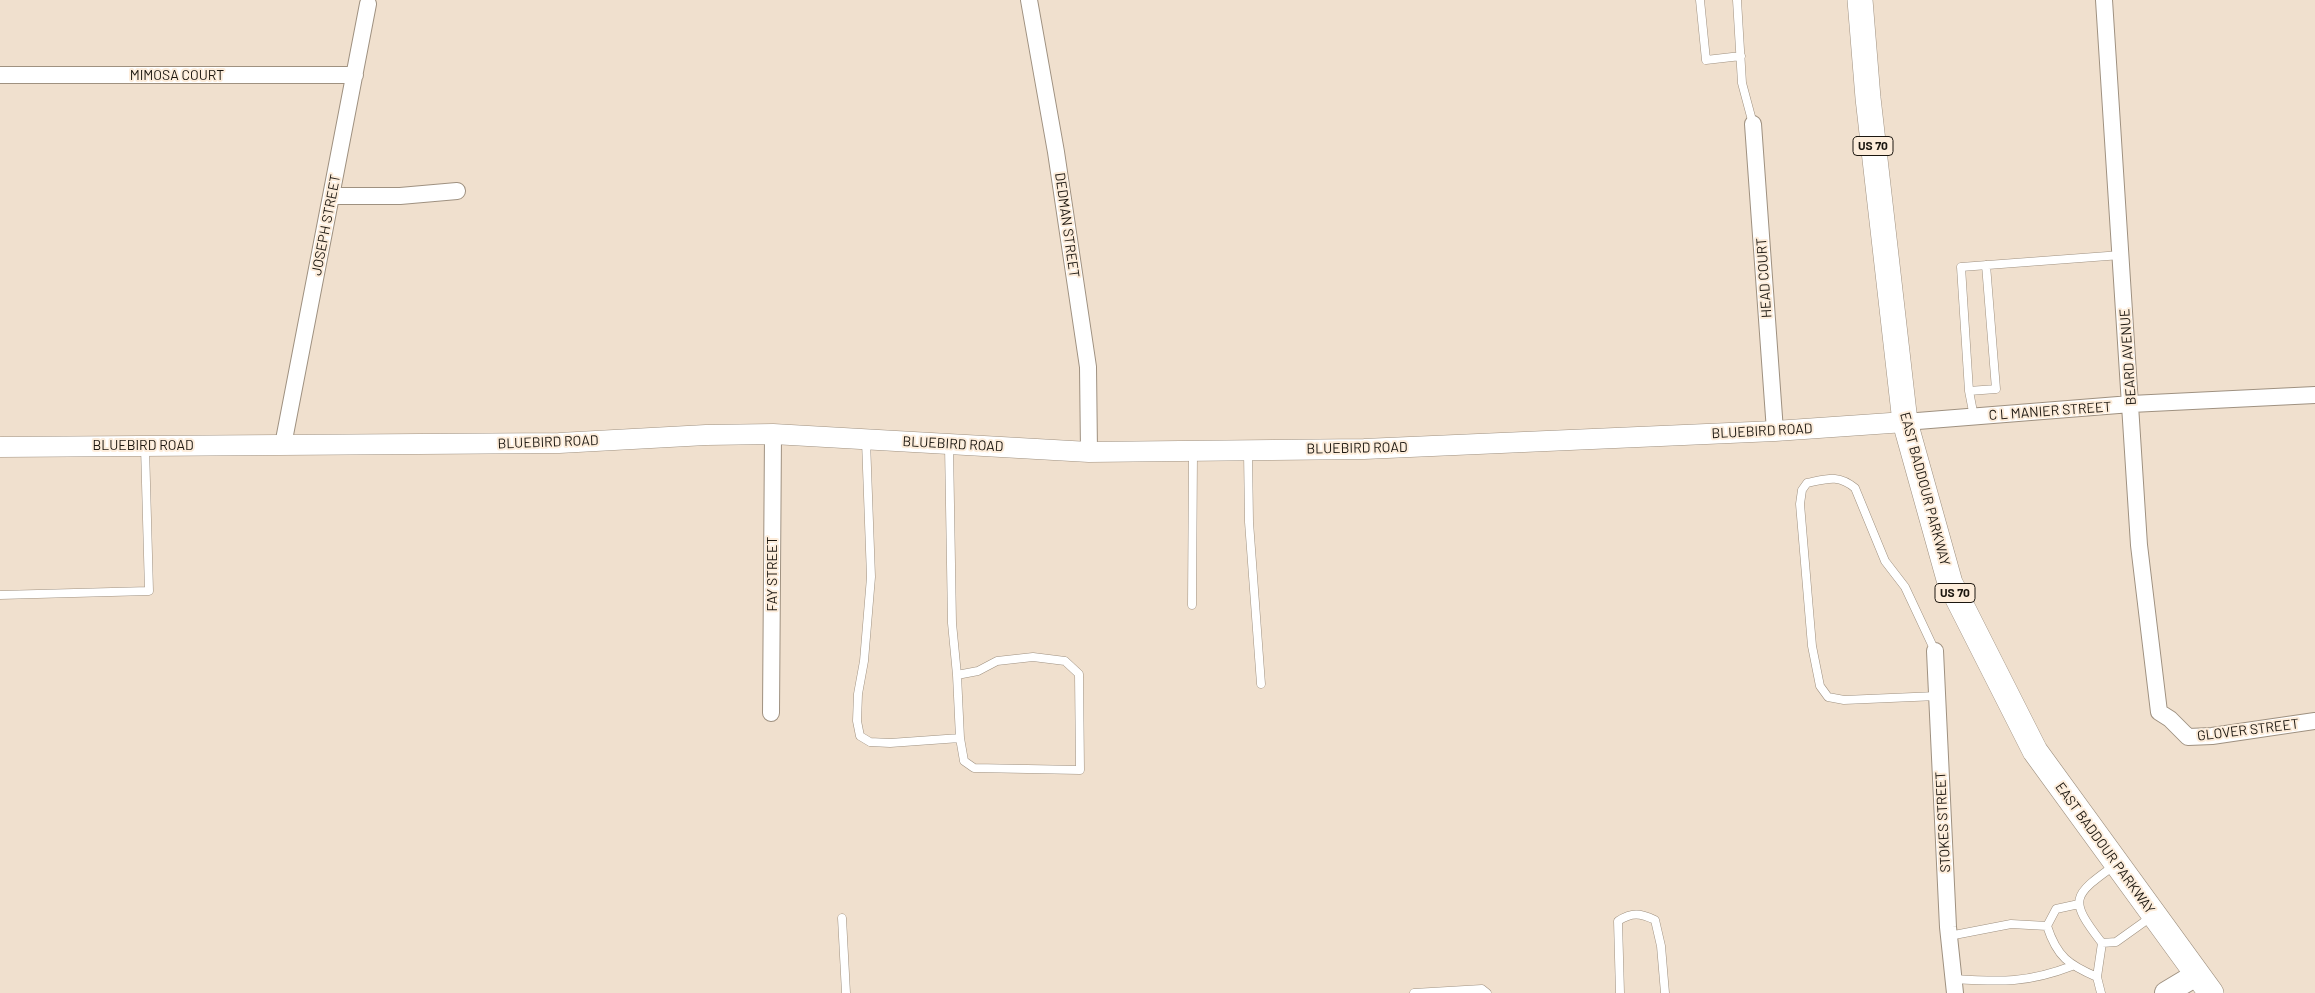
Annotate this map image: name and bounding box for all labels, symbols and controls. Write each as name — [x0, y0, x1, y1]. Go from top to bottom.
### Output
street label: MIMOSA COURT — [130, 67, 224, 83]
road number: US 70 — [1853, 136, 1893, 156]
street label: DEDMAN STREET — [1051, 171, 1083, 279]
street label: JOSEPH STREET — [308, 173, 344, 277]
street label: HEAD COURT — [1753, 237, 1775, 319]
street label: BEARD AVENUE — [2116, 308, 2140, 406]
street label: C L MANIER STREET — [1988, 398, 2112, 424]
street label: EAST BADDOUR PARKWAY — [1896, 410, 1954, 568]
street label: BLUEBIRD ROAD — [1711, 420, 1813, 442]
street label: BLUEBIRD ROAD — [497, 432, 599, 452]
street label: BLUEBIRD ROAD — [902, 433, 1004, 455]
street label: BLUEBIRD ROAD — [92, 437, 194, 453]
street label: BLUEBIRD ROAD — [1306, 439, 1408, 457]
street label: FAY STREET — [764, 537, 780, 611]
road number: US 70 — [1935, 584, 1975, 602]
street label: GLOVER STREET — [2196, 715, 2300, 745]
street label: STOKES STREET — [1932, 771, 1954, 873]
street label: EAST BADDOUR PARKWAY — [2052, 779, 2158, 917]

